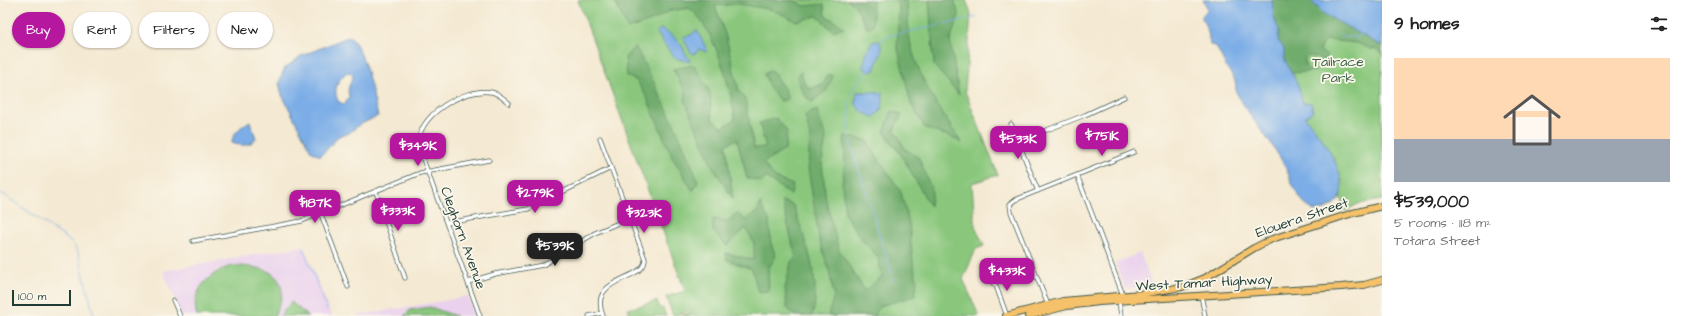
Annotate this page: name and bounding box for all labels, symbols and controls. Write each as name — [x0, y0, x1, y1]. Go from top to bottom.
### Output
chip: Buy — [12, 12, 65, 48]
chip: Rent — [73, 12, 131, 48]
chip: Filters — [139, 12, 209, 48]
chip: New — [217, 12, 273, 48]
text: 9 homes — [1394, 12, 1459, 36]
icon: filters — [1648, 13, 1670, 35]
park label: Tailrace Park — [1312, 52, 1364, 88]
icon: home — [1496, 84, 1568, 156]
pin: $751K — [1074, 123, 1130, 157]
pin: $533K — [990, 126, 1046, 160]
text: $751K — [1085, 127, 1119, 145]
text: $533K — [999, 130, 1037, 148]
pin: $349K — [390, 133, 446, 167]
text: $349K — [399, 137, 437, 155]
pin: $279K — [507, 180, 563, 214]
street label: Cleghorn Avenue — [435, 184, 491, 292]
text: $279K — [516, 184, 554, 202]
pin: $187K — [287, 190, 343, 224]
text: $539,000 — [1394, 190, 1469, 214]
street label: Elouera Street — [1253, 193, 1351, 243]
text: $187K — [298, 194, 332, 212]
pin: $333K — [370, 198, 426, 232]
pin: $323K — [616, 200, 672, 234]
text: $333K — [381, 202, 415, 220]
text: $323K — [626, 204, 662, 222]
text: 5 rooms · 118 m² — [1394, 214, 1491, 232]
text: Totara Street — [1394, 232, 1480, 250]
pin: $539K — [527, 233, 583, 267]
text: $539K — [536, 237, 574, 255]
pin: $433K — [979, 258, 1035, 292]
text: $433K — [988, 262, 1026, 280]
street label: West Tamar Highway — [1135, 269, 1273, 297]
scale bar — [12, 288, 71, 307]
text: 100 m — [18, 289, 46, 304]

